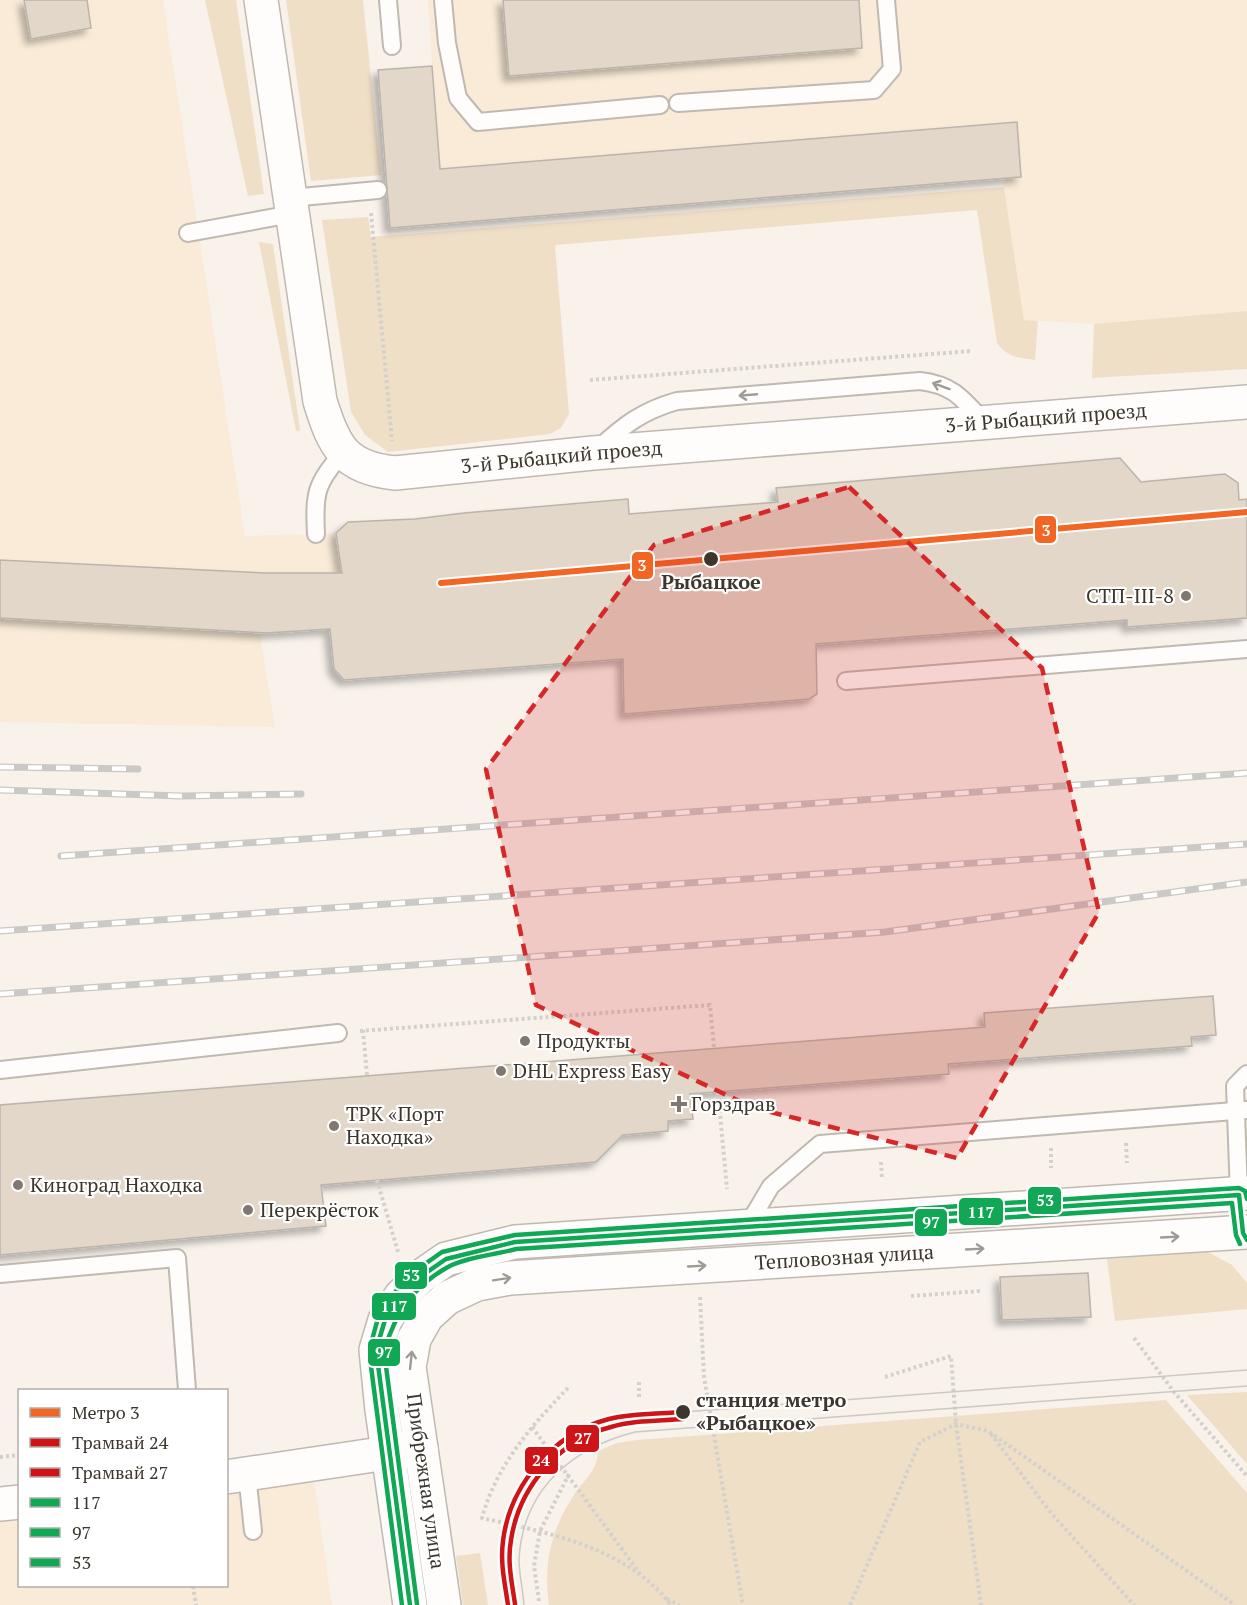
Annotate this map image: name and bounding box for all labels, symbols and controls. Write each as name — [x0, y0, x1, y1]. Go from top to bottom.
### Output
one-way arrow — [933, 379, 951, 390]
one-way arrow — [738, 390, 758, 401]
street label: 3-й Рыбацкий проезд — [944, 396, 1148, 439]
street label: 3-й Рыбацкий проезд — [459, 434, 663, 479]
line badge: 3 — [1034, 515, 1057, 544]
text: 3 — [1041, 519, 1051, 541]
marker: Рыбацкое — [702, 550, 720, 568]
line badge: 3 — [631, 551, 654, 580]
text: 3 — [637, 554, 647, 576]
place label: Рыбацкое — [661, 568, 761, 595]
place label: СТП-III-8 — [1086, 582, 1174, 609]
marker: СТП-III-8 — [1179, 589, 1193, 603]
place label: Продукты — [537, 1027, 630, 1054]
marker: Продукты — [518, 1034, 532, 1048]
place label: DHL Express Easy — [513, 1057, 672, 1084]
marker: DHL Express Easy — [494, 1064, 508, 1078]
place label: Горздрав — [691, 1090, 775, 1117]
marker: Горздрав — [672, 1097, 686, 1111]
place label: ТРК «Порт Находка» — [346, 1100, 444, 1150]
marker: ТРК «Порт Находка» — [327, 1119, 341, 1133]
place label: Киноград Находка — [30, 1171, 203, 1198]
marker: Киноград Находка — [11, 1178, 25, 1192]
line badge: 53 — [1027, 1186, 1062, 1215]
text: 53 — [1036, 1189, 1054, 1211]
place label: Перекрёсток — [260, 1196, 379, 1223]
line badge: 117 — [958, 1197, 1004, 1226]
text: 117 — [967, 1201, 995, 1223]
marker: Перекрёсток — [241, 1203, 255, 1217]
line badge: 97 — [914, 1208, 948, 1237]
text: 97 — [922, 1211, 940, 1233]
one-way arrow — [1159, 1231, 1179, 1242]
street label: Тепловозная улица — [754, 1238, 935, 1276]
one-way arrow — [965, 1243, 985, 1254]
one-way arrow — [686, 1260, 706, 1271]
line badge: 53 — [394, 1261, 428, 1290]
text: 53 — [402, 1264, 420, 1286]
one-way arrow — [492, 1274, 511, 1285]
line badge: 117 — [371, 1292, 417, 1321]
text: 117 — [380, 1295, 408, 1317]
line badge: 97 — [367, 1338, 401, 1367]
text: 97 — [375, 1341, 393, 1363]
one-way arrow — [406, 1351, 417, 1370]
place label: станция метро «Рыбацкое» — [696, 1386, 847, 1436]
legend — [18, 1389, 228, 1587]
street label: Прибрежная улица — [401, 1391, 452, 1571]
text: Метро 3 — [72, 1400, 140, 1424]
marker: станция метро «Рыбацкое» — [674, 1403, 692, 1421]
line badge: 27 — [565, 1424, 600, 1453]
text: 27 — [574, 1427, 592, 1449]
text: Трамвай 24 — [72, 1430, 169, 1454]
line badge: 24 — [524, 1446, 559, 1475]
text: 24 — [532, 1449, 550, 1471]
text: Трамвай 27 — [72, 1460, 168, 1484]
text: 117 — [72, 1490, 101, 1514]
text: 97 — [72, 1520, 91, 1544]
text: 53 — [72, 1550, 91, 1574]

